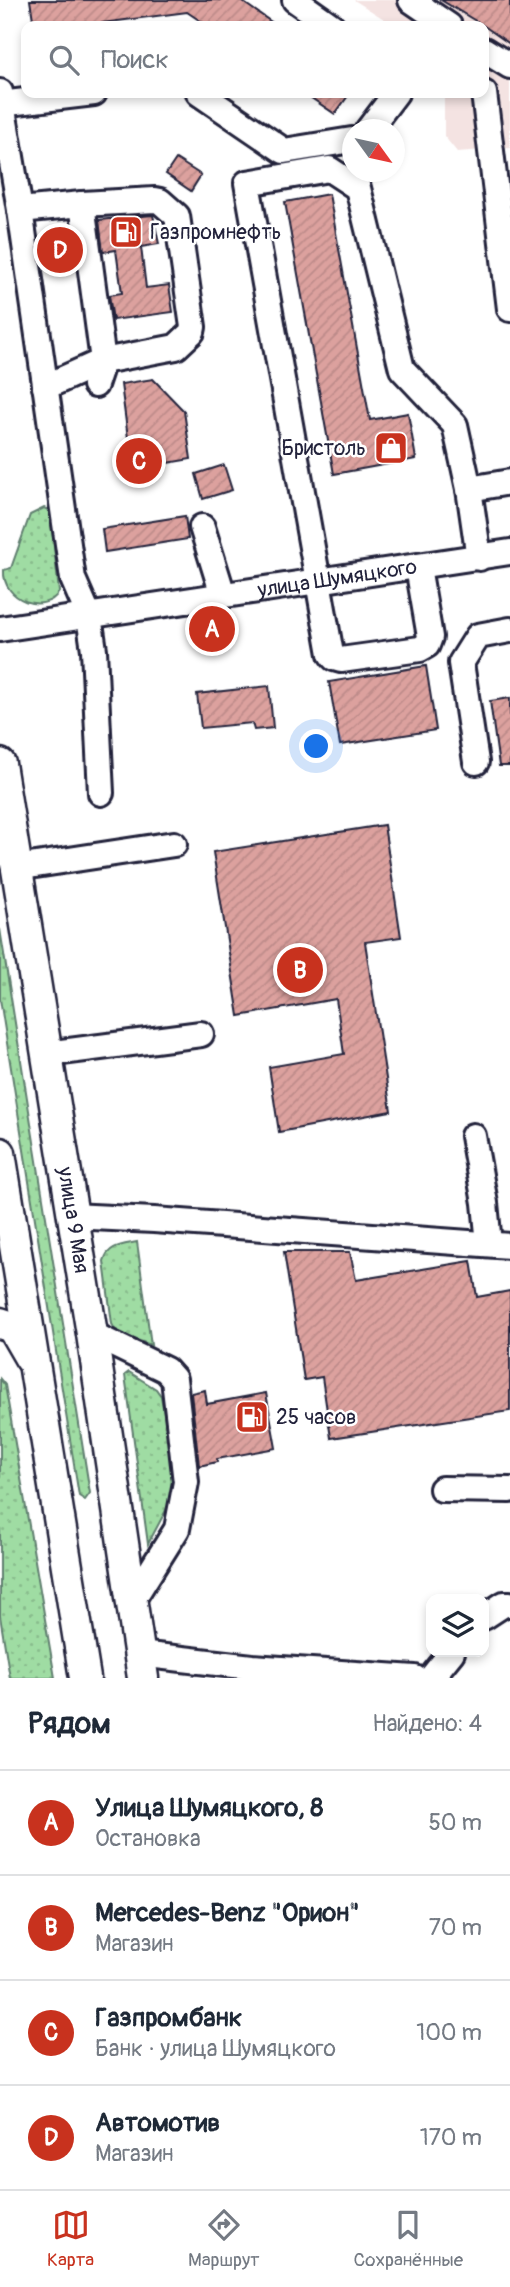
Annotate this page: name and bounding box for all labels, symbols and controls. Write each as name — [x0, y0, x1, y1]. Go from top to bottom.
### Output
search box — [21, 21, 489, 98]
icon: search — [45, 41, 83, 79]
text: Поиск — [101, 44, 169, 76]
north arrow — [342, 119, 405, 182]
fuel station icon: Газпромнефть — [107, 213, 145, 251]
place label: Газпромнефть — [150, 219, 282, 246]
pin: D — [37, 224, 83, 276]
shop icon: Бристоль — [372, 429, 410, 467]
pin: C — [116, 435, 162, 487]
place label: Бристоль — [281, 435, 366, 462]
street label: улица Шумяцкого — [255, 553, 419, 604]
pin: A — [189, 603, 235, 655]
your location — [299, 729, 333, 763]
pin: B — [277, 944, 323, 996]
street label: улица 9 Мая — [51, 1164, 95, 1275]
fuel station icon: 25 часов — [233, 1398, 271, 1436]
place label: 25 часов — [276, 1404, 356, 1431]
map controls — [426, 1594, 489, 1657]
button: layers — [426, 1594, 489, 1657]
text: Рядом — [28, 1705, 111, 1742]
text: Найдено: 4 — [372, 1709, 482, 1738]
text: Улица Шумяцкого, 8 — [95, 1792, 323, 1824]
text: A — [44, 1808, 58, 1837]
text: 50 m — [428, 1808, 482, 1837]
text: Остановка — [95, 1824, 201, 1853]
text: Mercedes-Benz "Орион" — [95, 1897, 360, 1929]
text: B — [44, 1913, 58, 1942]
text: 70 m — [429, 1913, 482, 1942]
text: Магазин — [95, 1929, 174, 1958]
text: Газпромбанк — [95, 2002, 242, 2034]
text: C — [44, 2018, 58, 2047]
text: 100 m — [416, 2018, 482, 2047]
text: Банк · улица Шумяцкого — [95, 2034, 336, 2063]
text: Автомотив — [95, 2107, 220, 2139]
text: D — [44, 2123, 58, 2152]
text: 170 m — [420, 2123, 482, 2152]
text: Магазин — [95, 2139, 174, 2168]
tab: Карта — [47, 2206, 94, 2272]
tab: Маршрут — [188, 2206, 260, 2272]
tab: Сохранённые — [353, 2206, 463, 2272]

